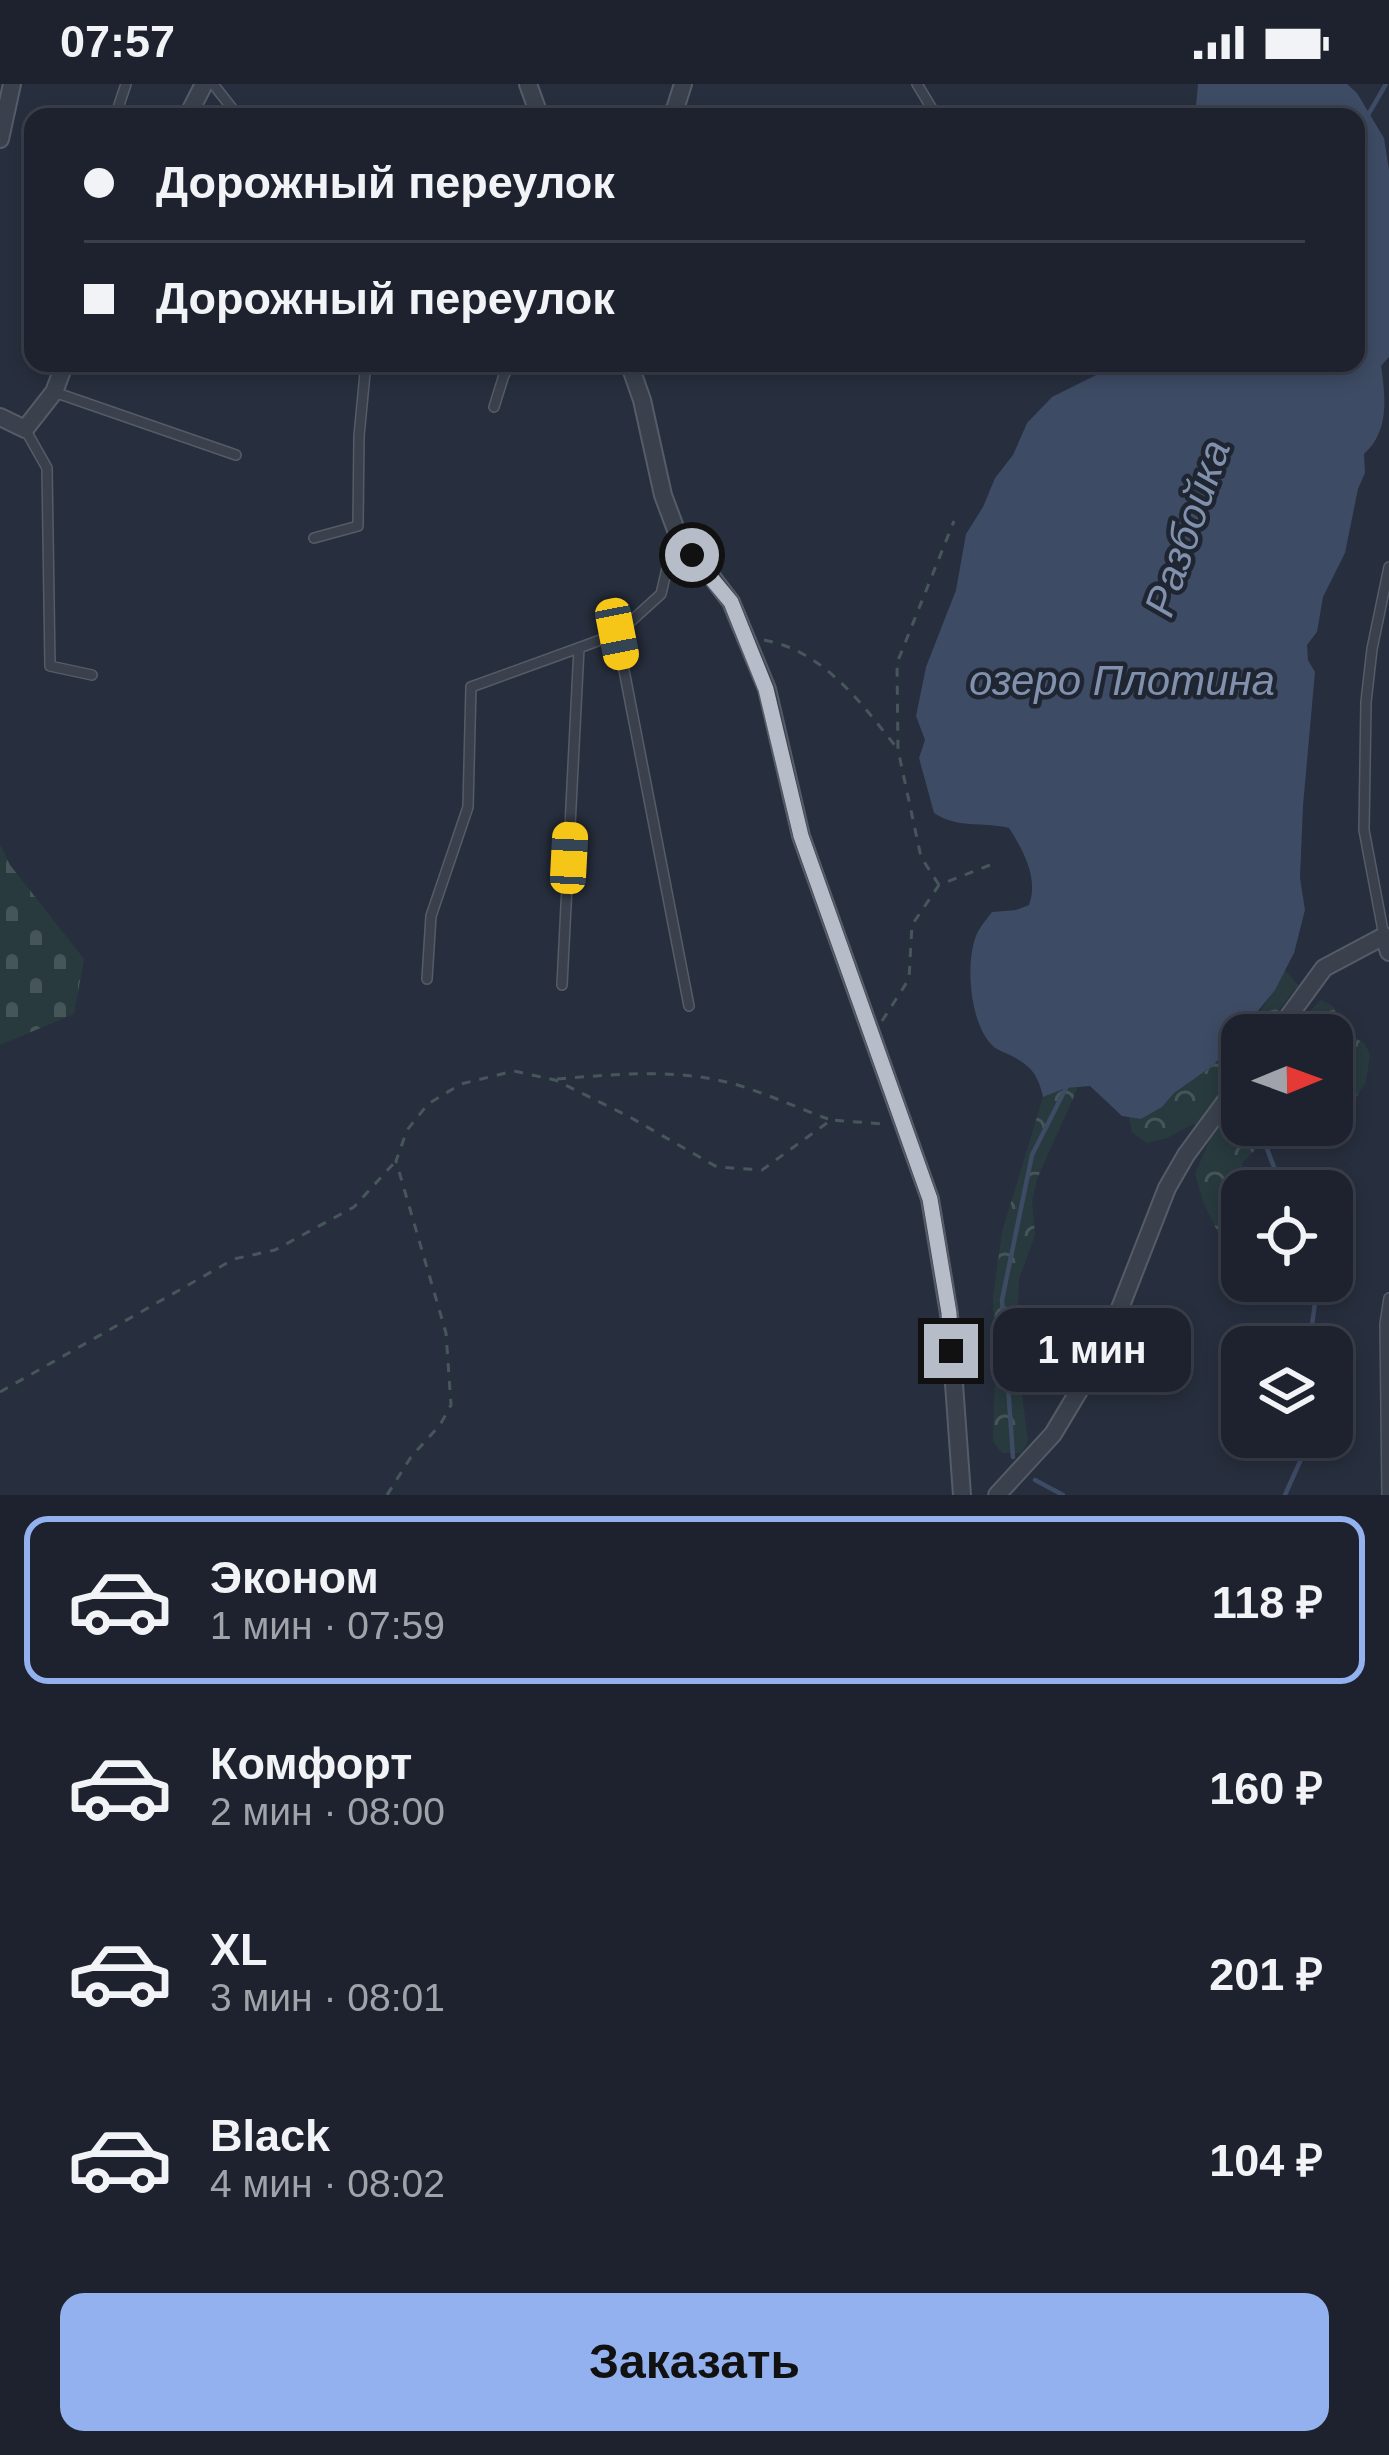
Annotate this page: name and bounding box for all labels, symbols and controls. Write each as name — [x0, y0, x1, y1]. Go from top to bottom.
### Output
text: 07:57 — [60, 16, 175, 67]
text: Дорожный переулок — [156, 157, 615, 208]
text: Дорожный переулок — [156, 273, 615, 324]
water label: Разбойка — [1135, 434, 1239, 622]
route start — [665, 528, 719, 582]
car — [592, 595, 642, 673]
water label: озеро Плотина — [969, 657, 1275, 704]
car — [549, 821, 589, 895]
north arrow — [1221, 1014, 1353, 1146]
map controls — [1221, 1014, 1353, 1458]
button: locate — [1221, 1170, 1353, 1302]
callout: 1 мин — [993, 1309, 1191, 1393]
route end — [924, 1324, 978, 1378]
button: layers — [1221, 1326, 1353, 1458]
text: 1 мин — [1038, 1328, 1146, 1371]
icon: car — [66, 1546, 174, 1654]
text: Эконом — [210, 1552, 379, 1603]
text: 118 ₽ — [1212, 1577, 1323, 1628]
text: 1 мин · 07:59 — [210, 1604, 445, 1647]
icon: car — [66, 1732, 174, 1840]
text: Комфорт — [210, 1738, 412, 1789]
text: 160 ₽ — [1209, 1763, 1323, 1814]
text: 2 мин · 08:00 — [210, 1790, 445, 1833]
icon: car — [66, 1918, 174, 2026]
text: XL — [210, 1924, 268, 1975]
text: 201 ₽ — [1209, 1949, 1323, 2000]
text: 3 мин · 08:01 — [210, 1976, 445, 2019]
icon: car — [66, 2104, 174, 2212]
text: Black — [210, 2110, 330, 2161]
text: 104 ₽ — [1209, 2135, 1323, 2186]
text: 4 мин · 08:02 — [210, 2162, 445, 2205]
button: Заказать — [60, 2293, 1329, 2431]

